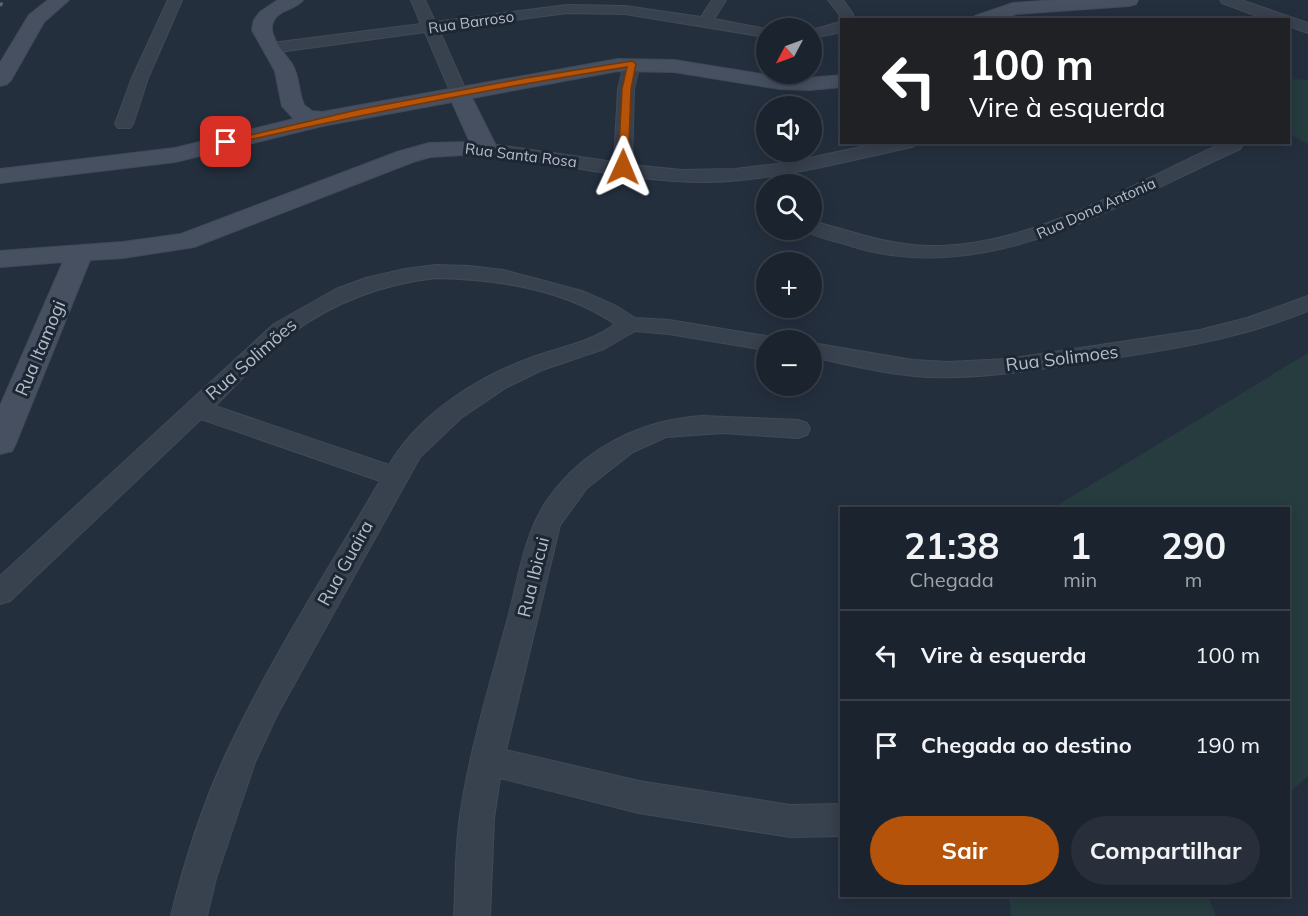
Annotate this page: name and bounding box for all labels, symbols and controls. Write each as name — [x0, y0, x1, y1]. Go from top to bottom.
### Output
street label: Rua Barroso — [427, 7, 515, 37]
north arrow — [756, 18, 822, 84]
map controls — [756, 18, 822, 396]
text: 100 m — [969, 38, 1094, 91]
icon: left — [870, 42, 948, 120]
text: Vire à esquerda — [969, 90, 1165, 124]
button: sound — [756, 96, 822, 162]
pin — [200, 116, 251, 167]
icon: arrive — [209, 125, 242, 158]
position arrow — [591, 135, 655, 199]
street label: Rua Santa Rosa — [464, 139, 578, 171]
street label: Rua Dona Antonia — [1034, 173, 1158, 243]
button: search — [756, 174, 822, 240]
button: + — [756, 252, 822, 318]
street label: Rua Itamogi — [10, 297, 70, 399]
street label: Rua Solimões — [201, 313, 301, 405]
button: − — [756, 330, 822, 396]
street label: Rua Solimoes — [1004, 340, 1120, 376]
street label: Rua Guaira — [312, 516, 378, 610]
text: 21:38 — [904, 523, 999, 568]
text: 1 — [1069, 523, 1091, 568]
text: 290 — [1161, 523, 1226, 568]
street label: Rua Ibicui — [512, 535, 554, 619]
text: Chegada — [909, 567, 994, 592]
text: min — [1063, 567, 1097, 592]
text: m — [1185, 567, 1202, 592]
icon: left — [870, 639, 903, 672]
text: Vire à esquerda — [921, 641, 1086, 669]
text: 100 m — [1195, 641, 1260, 669]
icon: arrive — [870, 729, 903, 762]
text: Chegada ao destino — [921, 731, 1132, 759]
text: 190 m — [1195, 731, 1260, 759]
button: Sair — [870, 816, 1059, 885]
button: Compartilhar — [1071, 816, 1260, 885]

